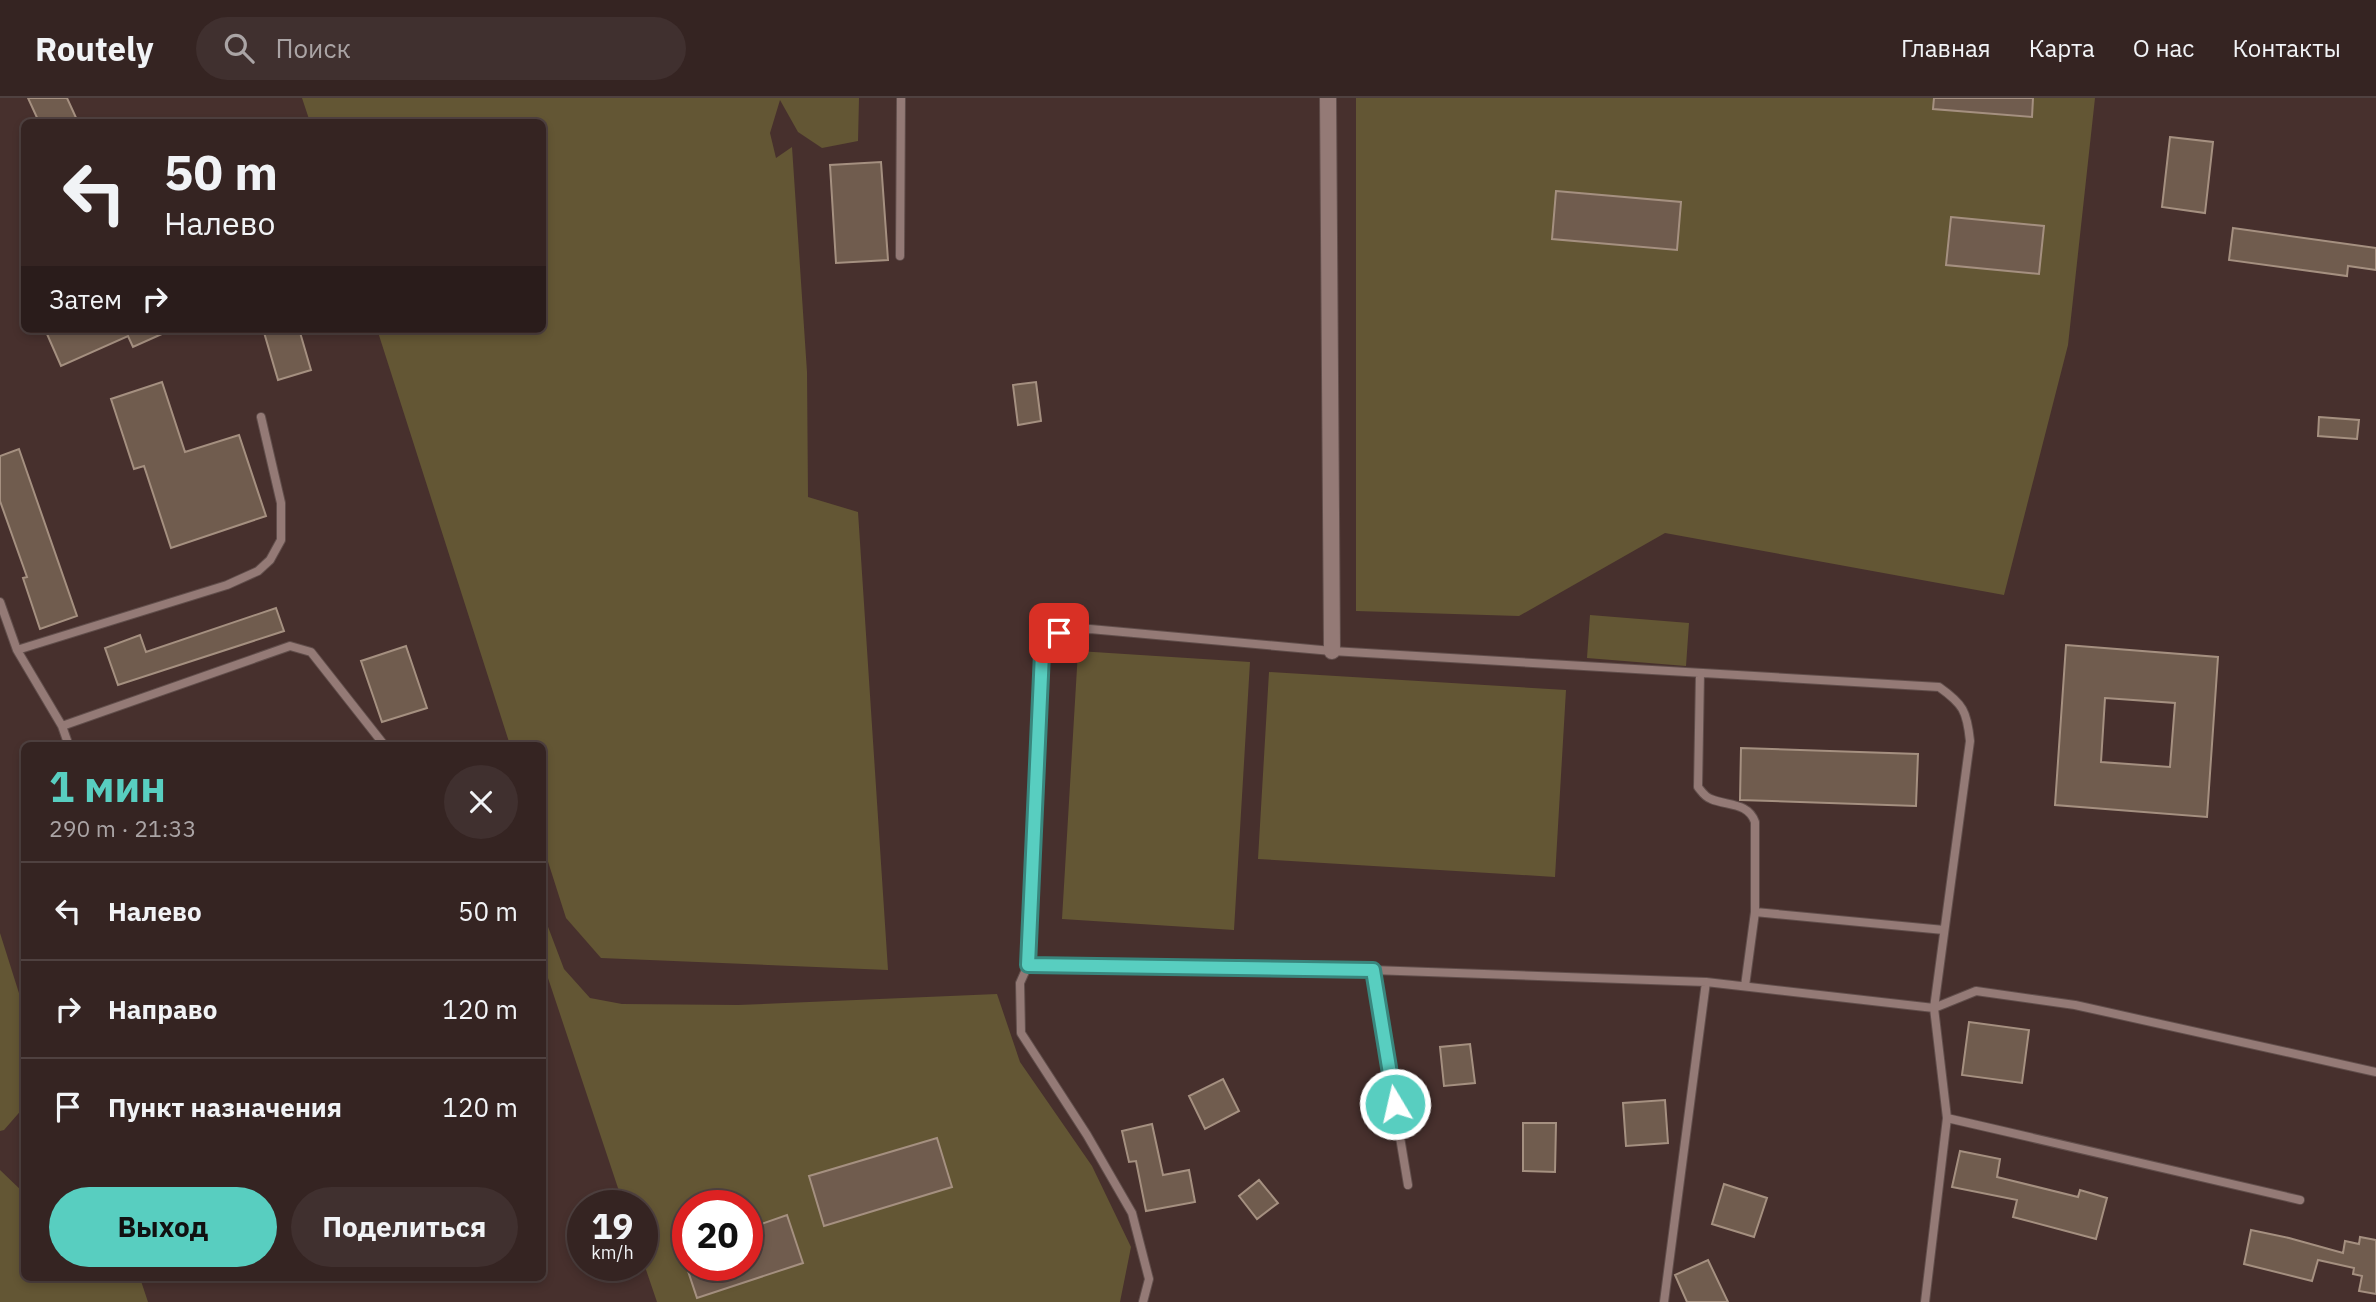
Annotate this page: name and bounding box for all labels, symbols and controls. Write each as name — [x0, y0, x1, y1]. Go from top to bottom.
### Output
search box — [196, 17, 686, 80]
text: Routely — [35, 27, 154, 70]
icon: search — [220, 29, 258, 67]
text: Поиск — [276, 31, 351, 65]
text: Главная — [1901, 32, 1991, 64]
text: Карта — [2029, 32, 2095, 64]
text: О нас — [2133, 32, 2194, 64]
text: Контакты — [2232, 32, 2341, 64]
text: 50 m — [164, 140, 278, 203]
icon: left — [49, 147, 140, 238]
text: Налево — [164, 202, 275, 244]
icon: right — [136, 280, 174, 318]
text: Затем — [49, 282, 122, 316]
pin — [1029, 603, 1089, 663]
icon: arrive — [1040, 614, 1078, 652]
text: 1 мин — [49, 759, 166, 814]
button: close — [444, 765, 518, 839]
text: 290 m · 21:33 — [49, 813, 196, 843]
icon: left — [49, 892, 87, 930]
text: Налево — [108, 894, 202, 928]
text: 50 m — [458, 894, 518, 928]
icon: right — [49, 990, 87, 1028]
text: Направо — [108, 992, 217, 1026]
text: 120 m — [442, 992, 518, 1026]
position arrow — [1358, 1067, 1432, 1141]
icon: arrive — [49, 1088, 87, 1126]
text: Пункт назначения — [108, 1090, 342, 1124]
text: 120 m — [442, 1090, 518, 1124]
button: Выход — [49, 1187, 277, 1267]
button: Поделиться — [291, 1187, 518, 1267]
speed limit sign: 20 — [672, 1190, 763, 1281]
text: 19 — [591, 1203, 634, 1249]
text: km/h — [591, 1241, 634, 1264]

